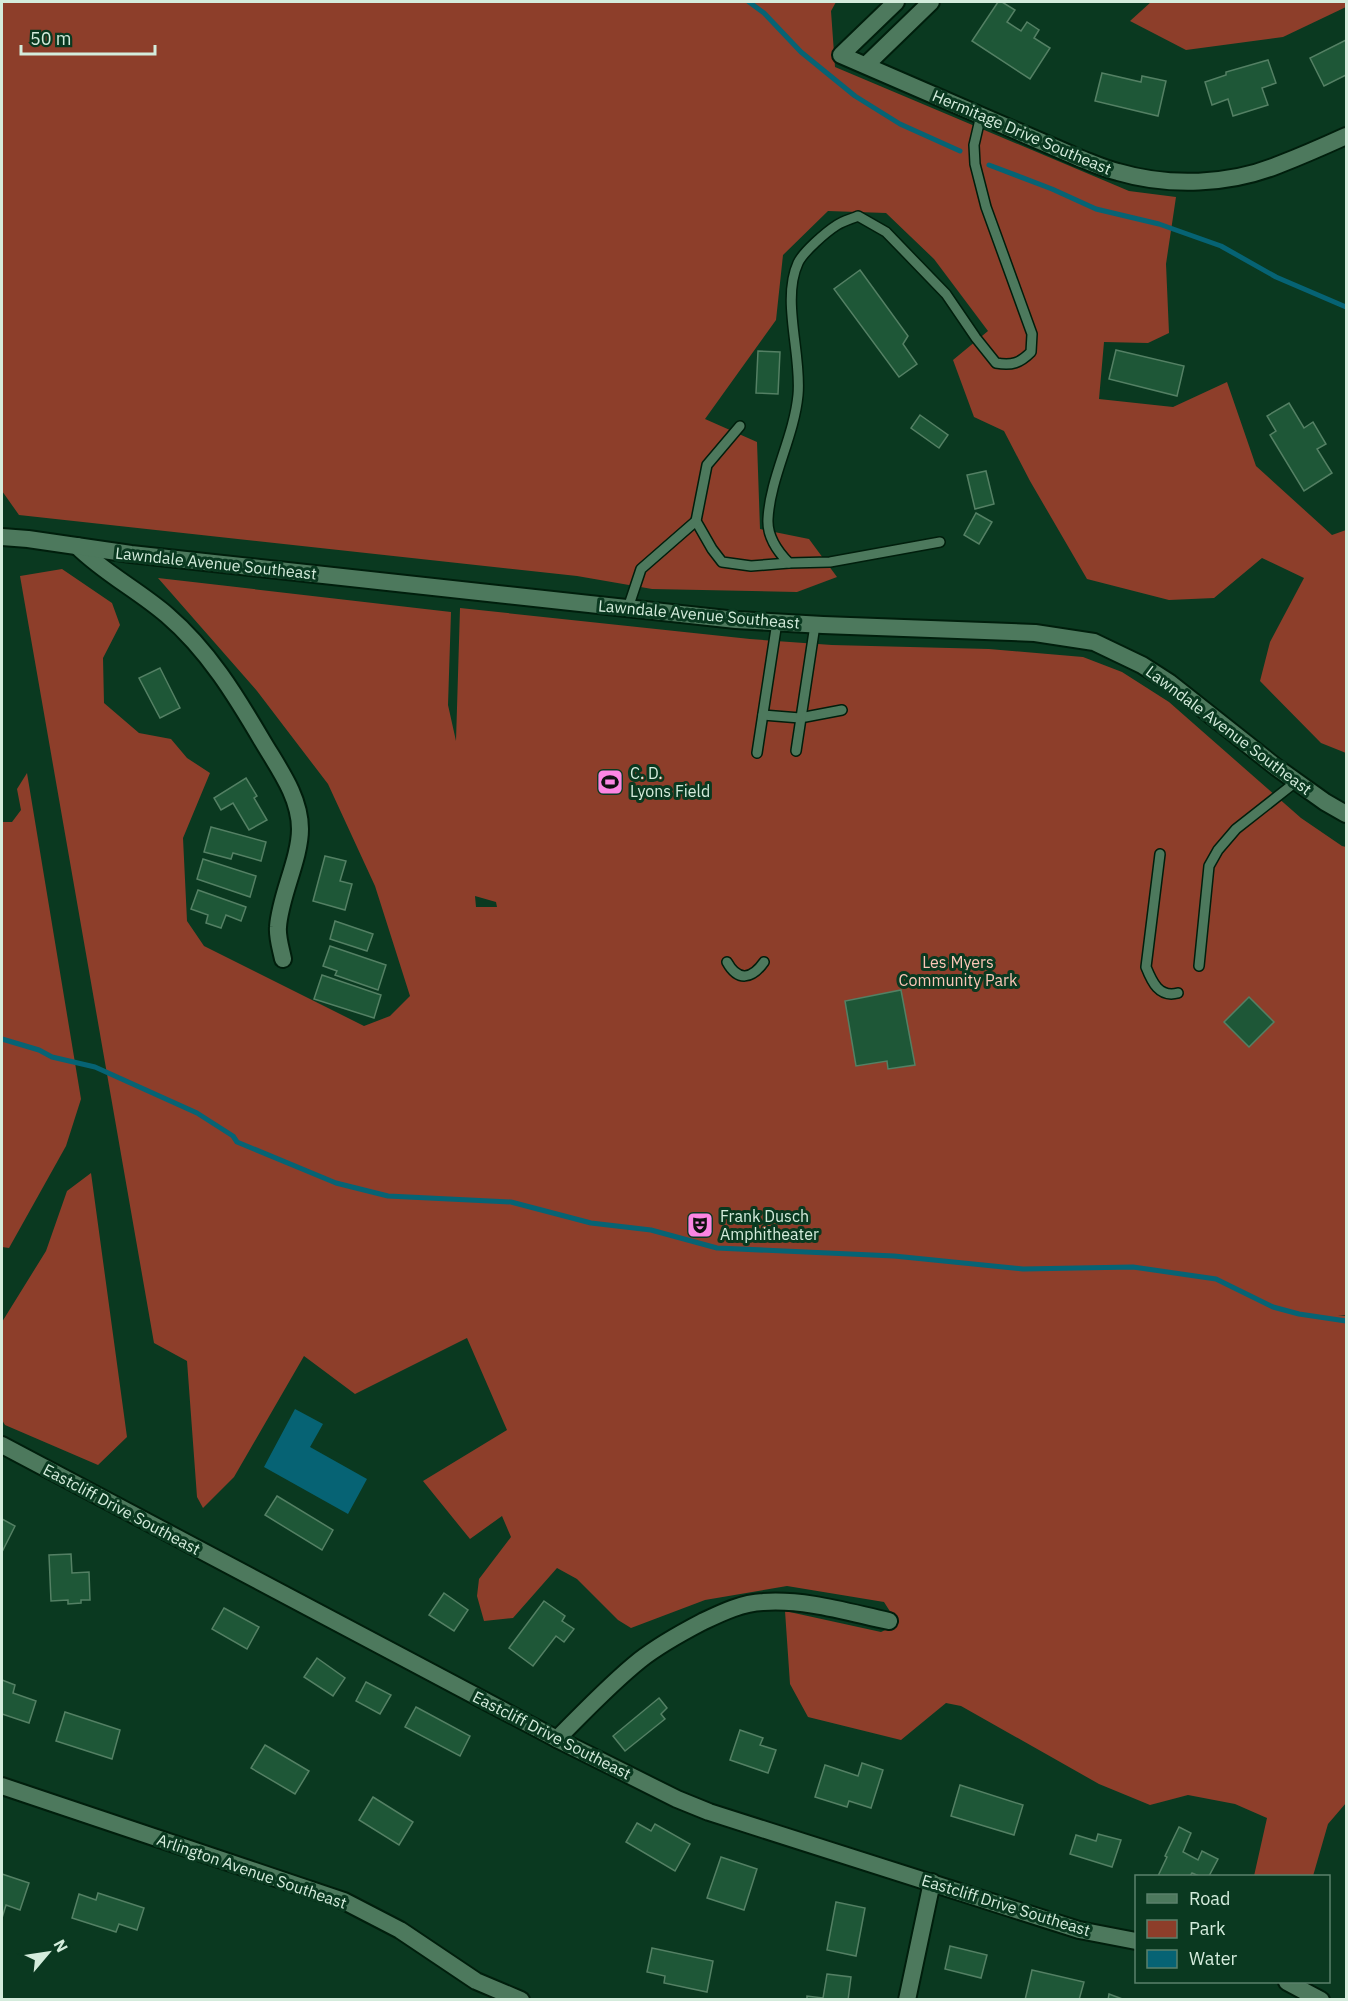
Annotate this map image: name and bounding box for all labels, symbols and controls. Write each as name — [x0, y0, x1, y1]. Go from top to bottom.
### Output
scale bar — [21, 18, 154, 56]
text: 50 m — [30, 27, 72, 50]
street label: Hermitage Drive Southeast — [929, 85, 1115, 179]
street label: Lawndale Avenue Southeast — [114, 542, 318, 584]
street label: Lawndale Avenue Southeast — [597, 595, 801, 633]
street label: Lawndale Avenue Southeast — [1142, 661, 1316, 799]
place label: C. D. Lyons Field — [630, 763, 710, 801]
sports icon: C. D. Lyons Field — [595, 767, 625, 797]
park label: Les Myers Community Park — [899, 952, 1018, 990]
place label: Frank Dusch Amphitheater — [720, 1206, 819, 1244]
theatre icon: Frank Dusch Amphitheater — [685, 1210, 715, 1240]
street label: Eastcliff Drive Southeast — [40, 1459, 204, 1559]
street label: Eastcliff Drive Southeast — [469, 1686, 635, 1784]
street label: Arlington Avenue Southeast — [155, 1829, 349, 1913]
street label: Eastcliff Drive Southeast — [919, 1870, 1093, 1940]
legend — [1135, 1875, 1330, 1983]
text: Road — [1189, 1887, 1230, 1910]
text: Park — [1189, 1917, 1226, 1940]
north arrow — [18, 1923, 78, 1983]
text: N — [50, 1936, 73, 1956]
text: Water — [1189, 1947, 1238, 1970]

